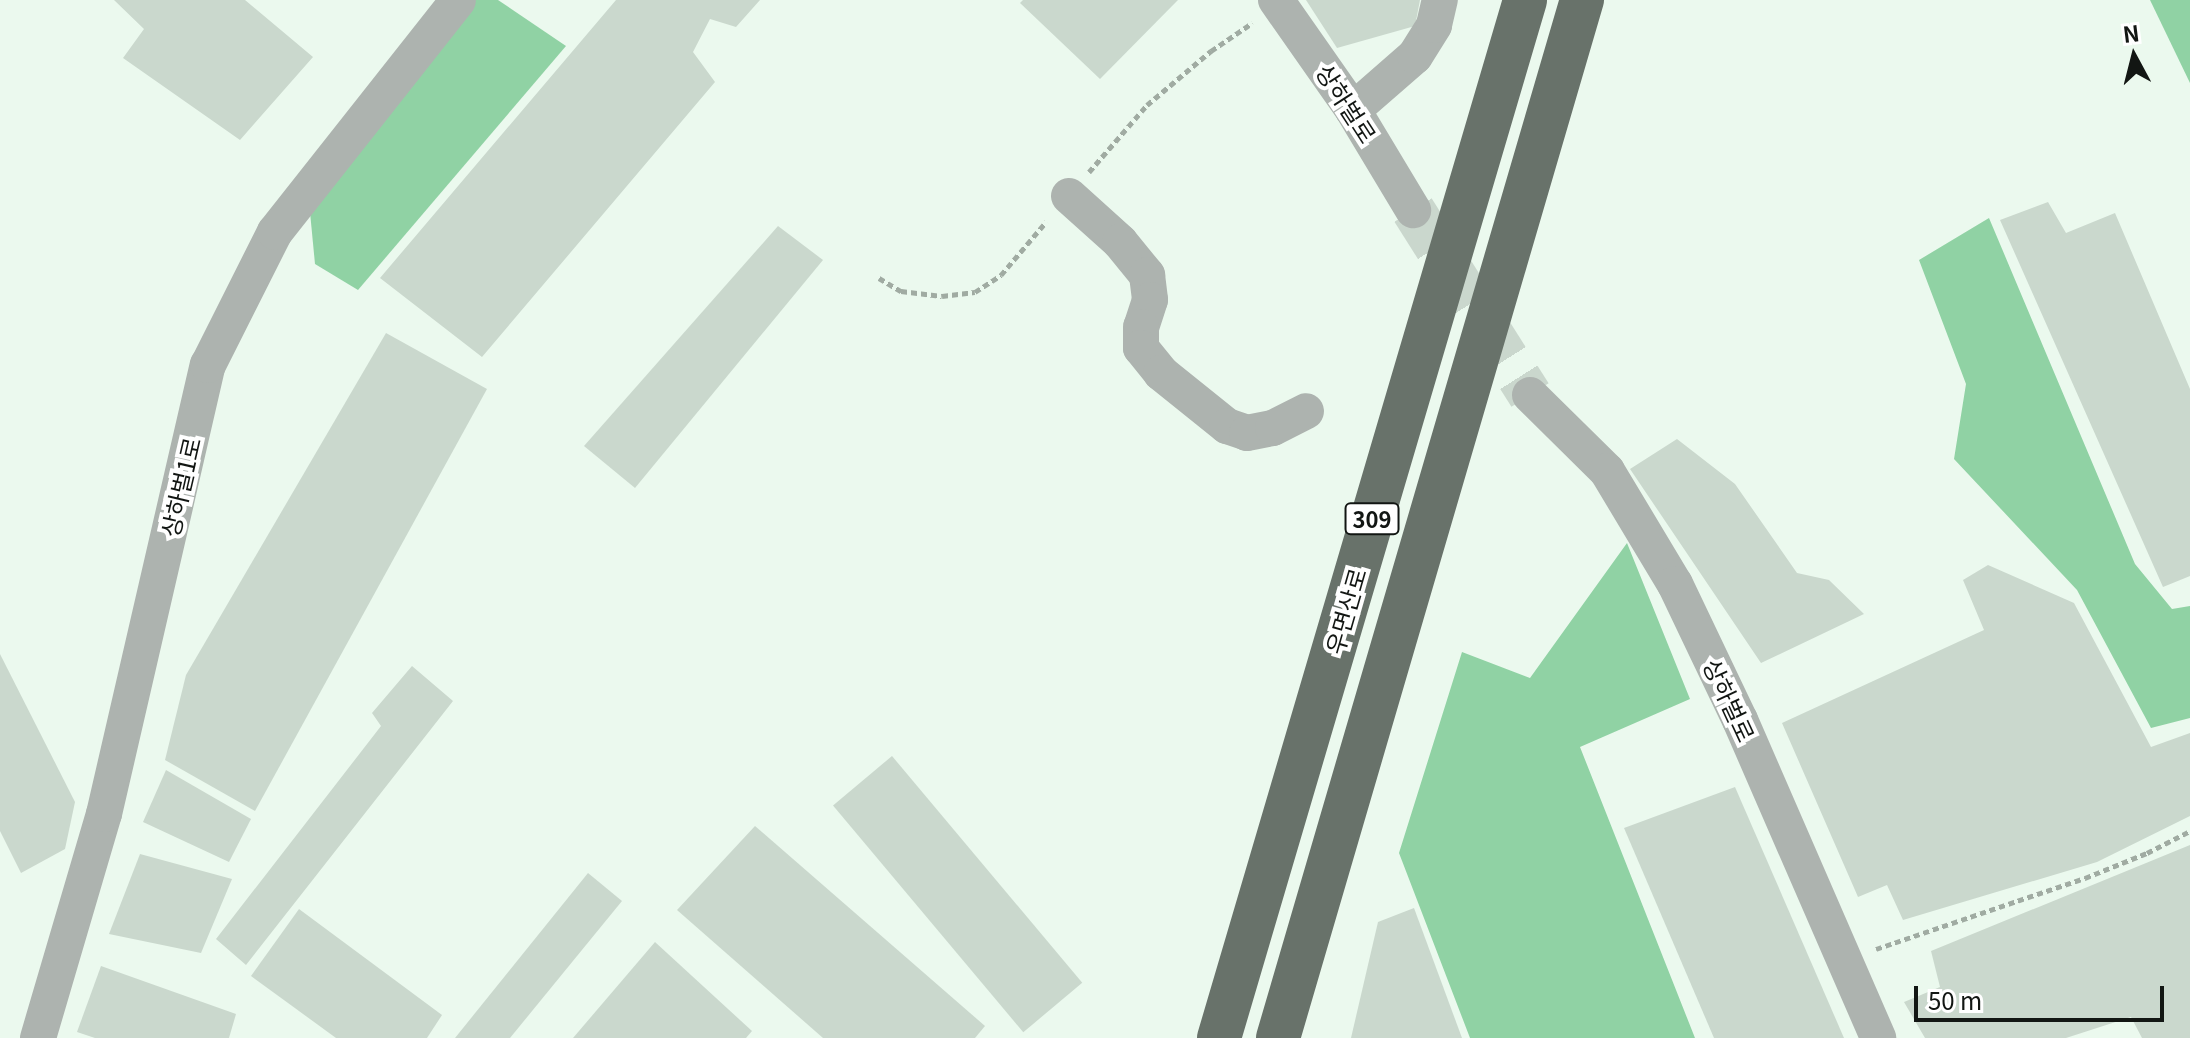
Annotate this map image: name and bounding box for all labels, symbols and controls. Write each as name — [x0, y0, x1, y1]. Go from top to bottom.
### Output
text: N — [2121, 15, 2141, 49]
north arrow — [2094, 16, 2174, 96]
street label: 상하벌로 — [1311, 58, 1383, 148]
street label: 상하벌1로 — [155, 434, 205, 540]
road number: 309 — [1344, 501, 1400, 537]
street label: 우면산로 — [1319, 565, 1371, 657]
street label: 상하벌로 — [1698, 654, 1762, 746]
scale bar — [1918, 970, 2168, 1020]
text: 50 m — [1928, 982, 1982, 1017]

